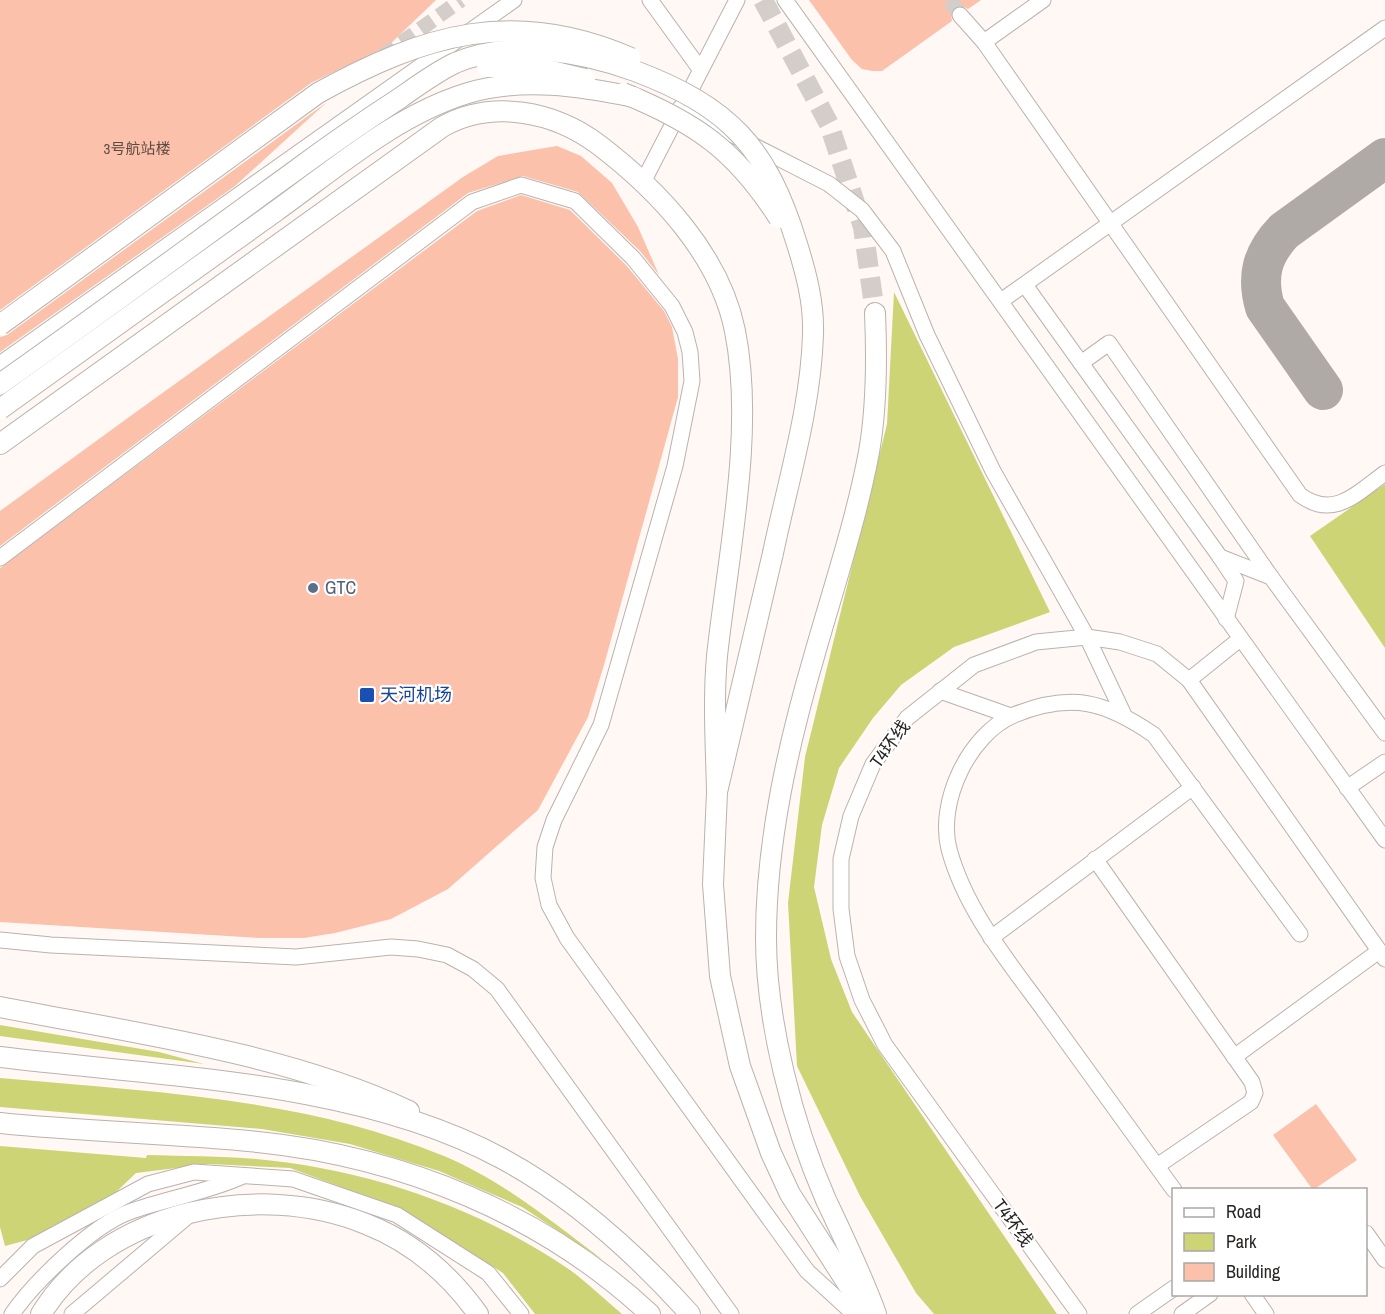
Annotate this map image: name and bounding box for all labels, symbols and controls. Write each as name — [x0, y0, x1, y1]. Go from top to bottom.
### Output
house number: 3号航站楼 — [104, 138, 170, 159]
place label: GTC — [325, 575, 356, 600]
marker: GTC — [306, 581, 320, 595]
place label: 天河机场 — [380, 682, 452, 707]
marker: 天河机场 — [358, 686, 376, 704]
street label: T4环线 — [864, 715, 915, 773]
legend — [1172, 1188, 1367, 1296]
street label: T4环线 — [988, 1194, 1039, 1252]
text: Road — [1226, 1199, 1261, 1224]
text: Park — [1226, 1229, 1257, 1254]
text: Building — [1226, 1259, 1281, 1284]

